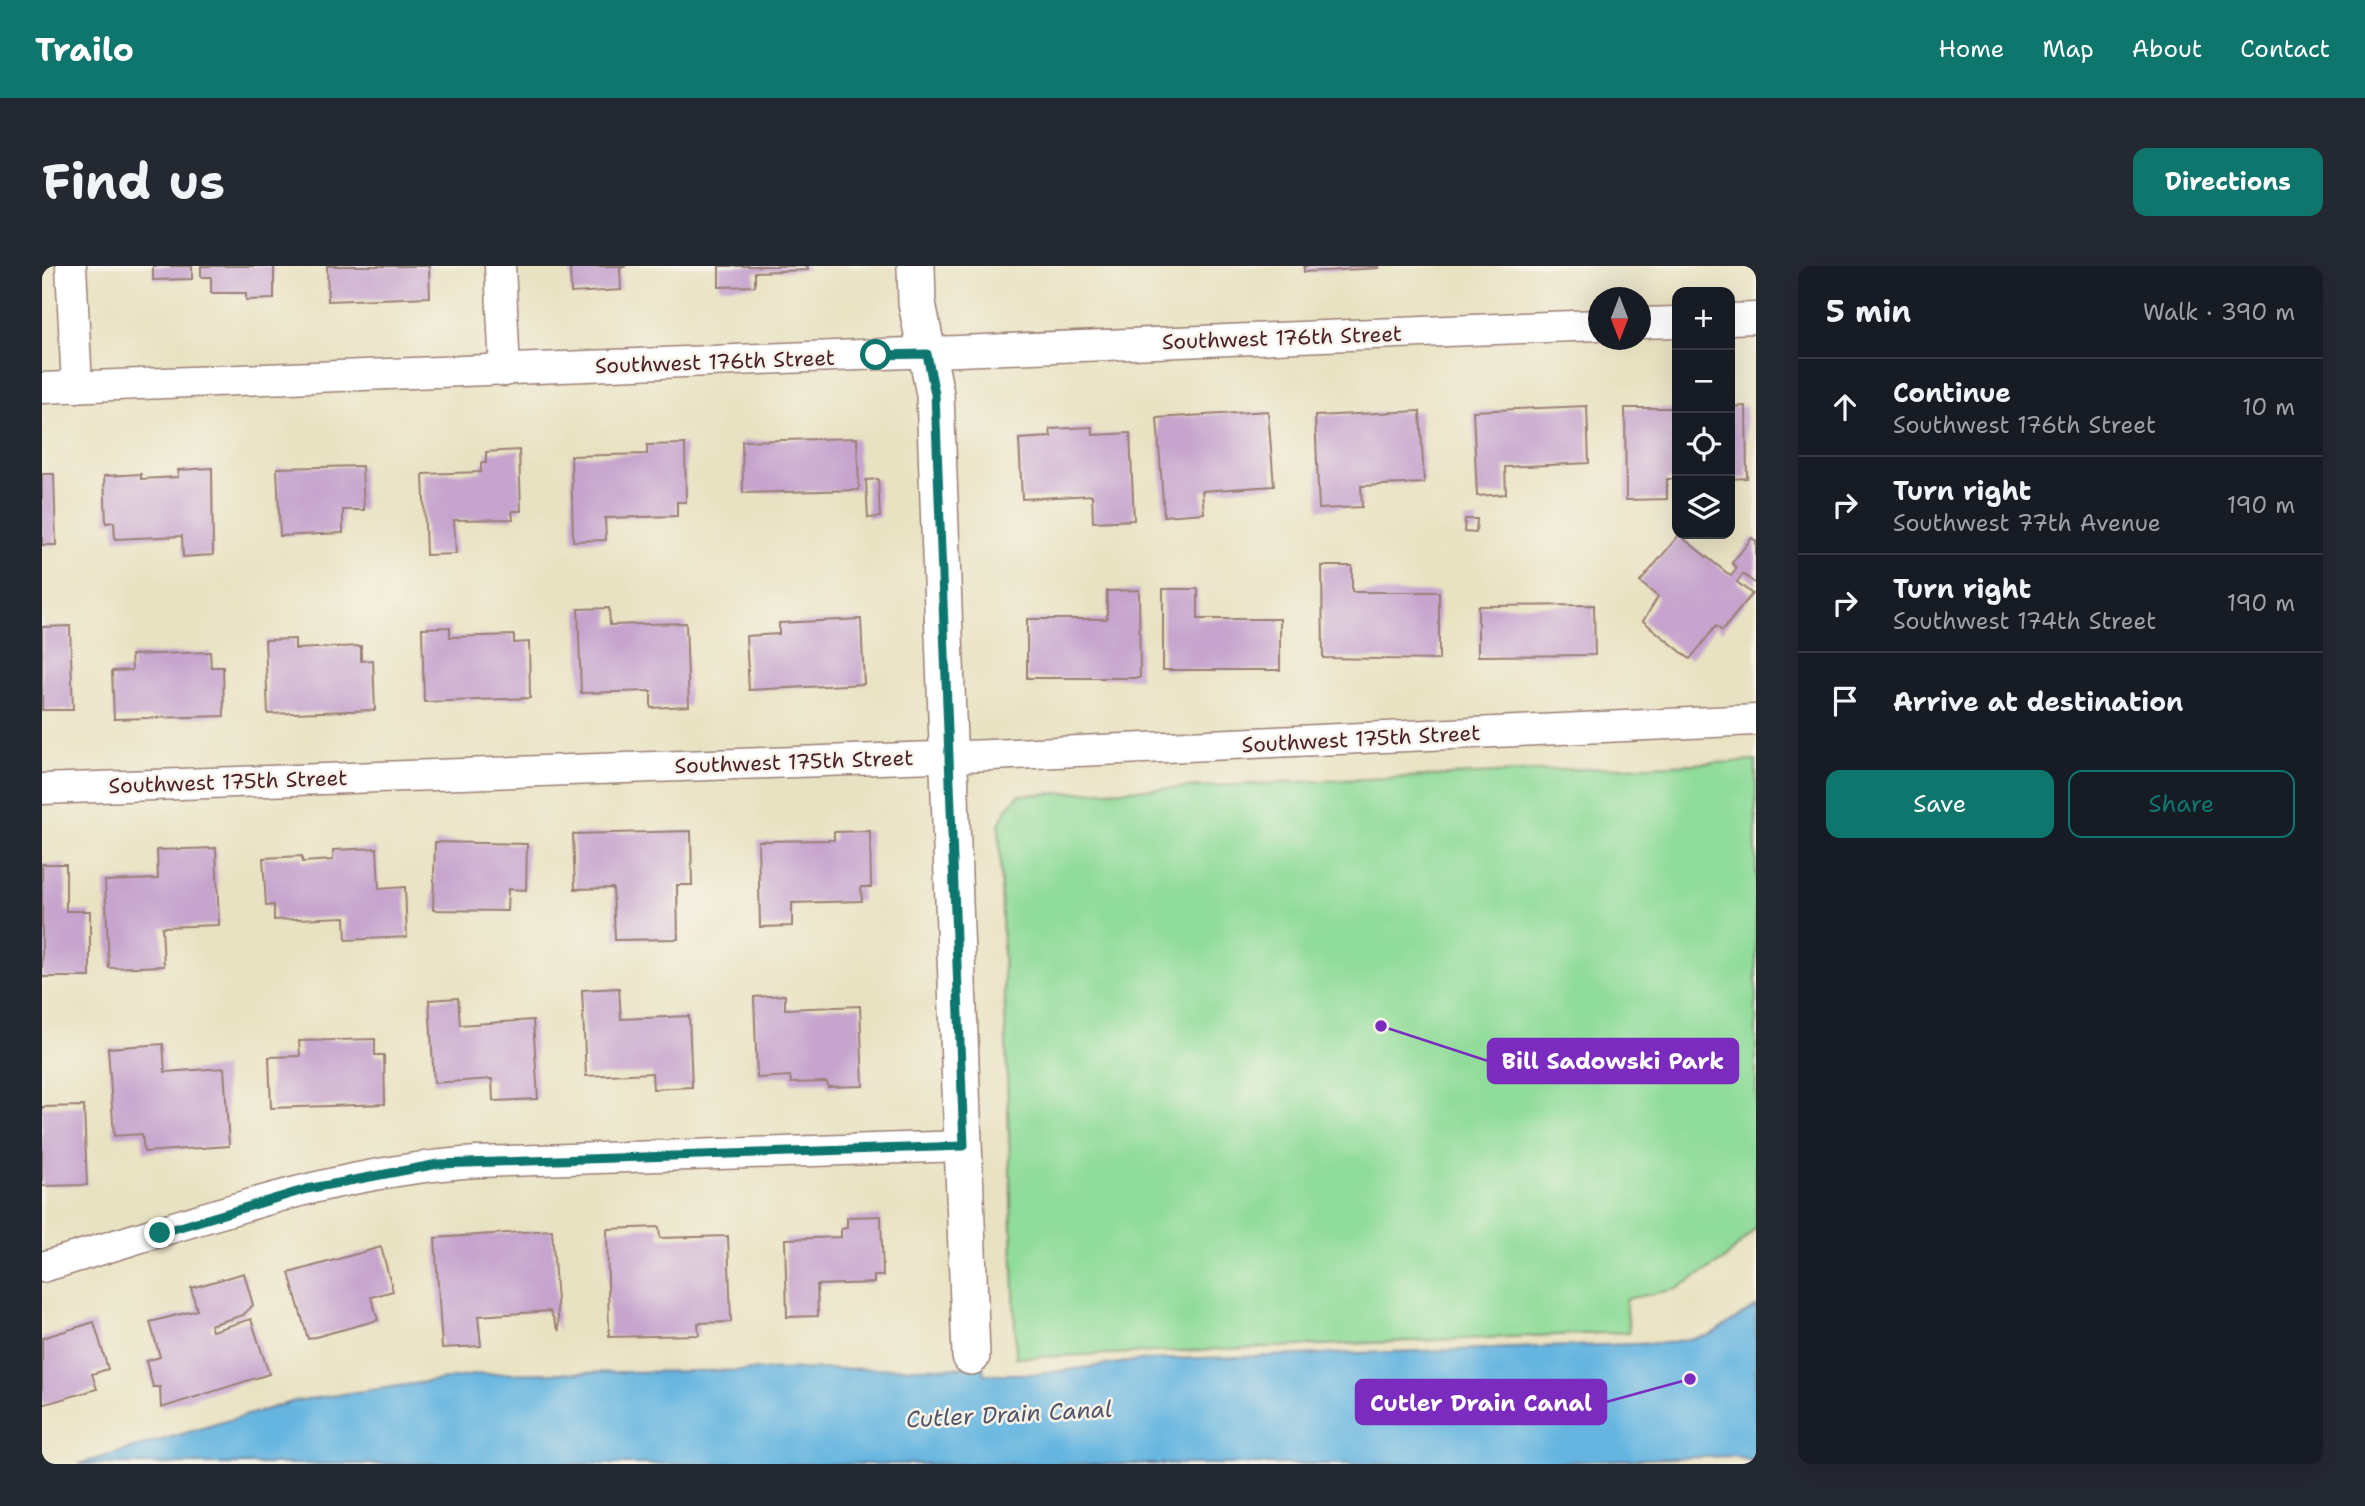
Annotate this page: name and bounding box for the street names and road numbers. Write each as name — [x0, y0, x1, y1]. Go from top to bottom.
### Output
street label: Southwest 176th Street — [1161, 320, 1403, 356]
street label: Southwest 176th Street — [594, 344, 836, 380]
street label: Southwest 175th Street — [1241, 719, 1481, 759]
street label: Southwest 175th Street — [674, 744, 914, 780]
street label: Southwest 175th Street — [108, 764, 348, 800]

